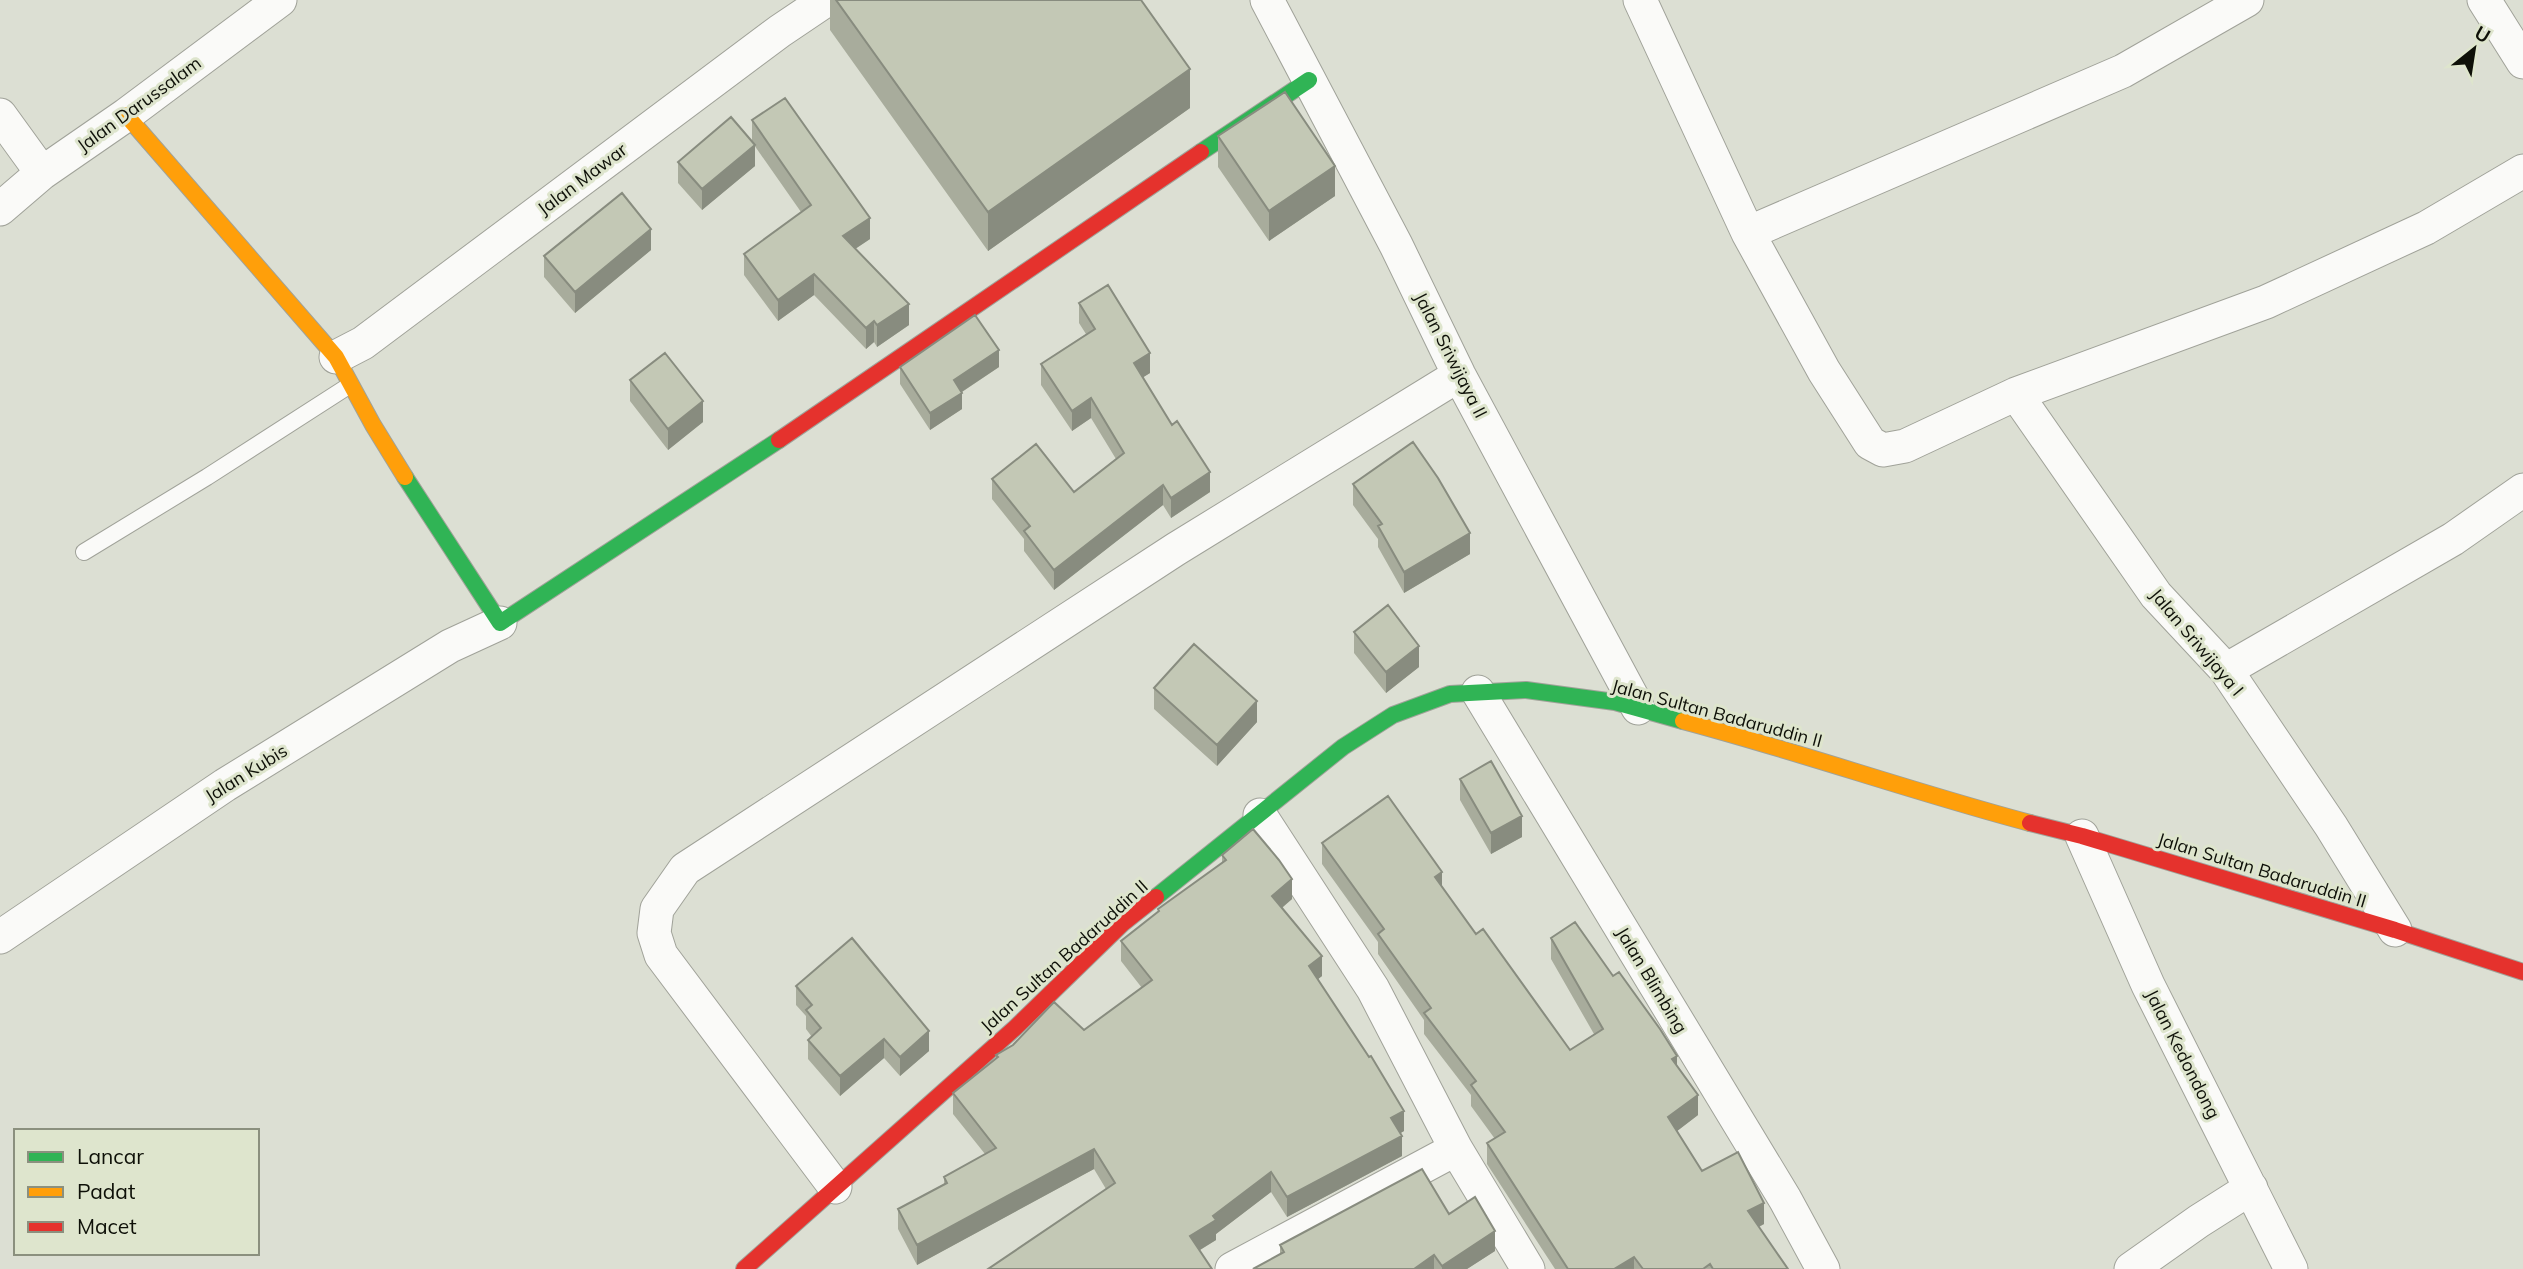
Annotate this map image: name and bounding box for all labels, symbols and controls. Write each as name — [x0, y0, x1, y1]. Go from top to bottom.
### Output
north arrow — [2439, 14, 2509, 84]
text: U — [2470, 20, 2495, 48]
street label: Jalan Darussalam — [72, 51, 206, 157]
street label: Jalan Mawar — [533, 138, 632, 220]
street label: Jalan Sriwijaya II — [1409, 288, 1493, 422]
street label: Jalan Sriwijaya I — [2145, 583, 2249, 701]
street label: Jalan Sultan Badaruddin II — [1609, 674, 1825, 752]
street label: Jalan Kubis — [201, 739, 291, 807]
street label: Jalan Sultan Badaruddin II — [2155, 827, 2369, 913]
street label: Jalan Sultan Badaruddin II — [976, 875, 1152, 1037]
street label: Jalan Blimbing — [1611, 923, 1693, 1037]
street label: Jalan Kedondong — [2140, 985, 2226, 1123]
legend — [14, 1129, 259, 1255]
text: Lancar — [77, 1143, 144, 1169]
text: Padat — [77, 1178, 135, 1204]
text: Macet — [77, 1213, 137, 1239]

